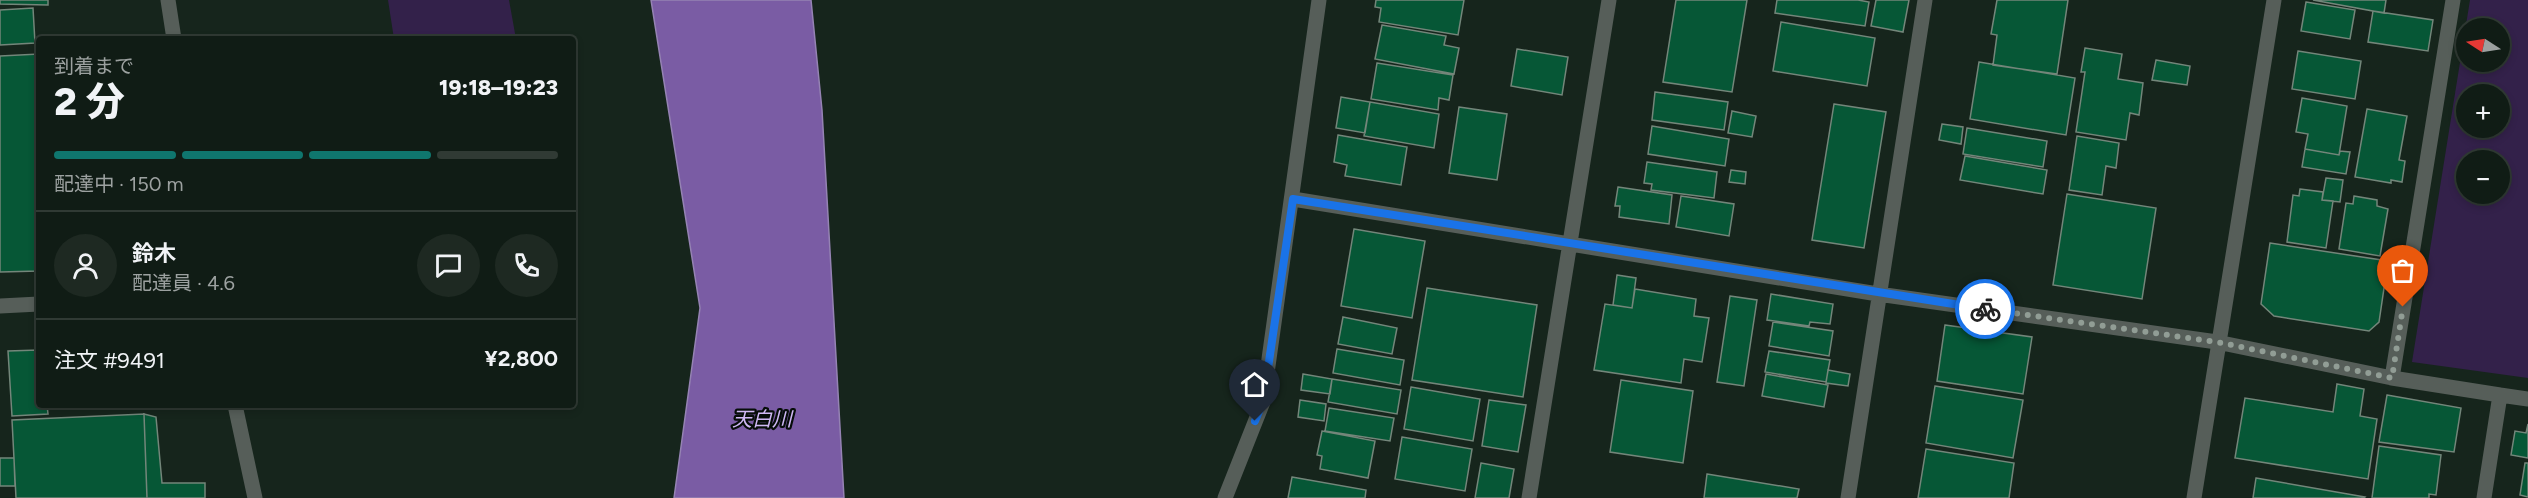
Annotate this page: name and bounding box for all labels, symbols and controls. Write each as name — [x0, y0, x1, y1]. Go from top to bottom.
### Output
north arrow — [2456, 18, 2510, 72]
map controls — [2456, 18, 2510, 204]
text: 到着まで — [54, 54, 134, 78]
text: 19:18–19:23 — [439, 74, 558, 101]
text: 2 分 — [54, 78, 125, 125]
button: + — [2456, 84, 2510, 138]
button: − — [2456, 150, 2510, 204]
text: 配達中 · 150 m — [54, 172, 184, 196]
button: person — [54, 234, 117, 297]
button: chat — [417, 234, 480, 297]
button: phone — [495, 234, 558, 297]
text: 鈴木 — [132, 240, 176, 267]
pin — [2377, 245, 2428, 307]
icon: bag — [2386, 254, 2419, 287]
text: 配達員 · 4.6 — [132, 271, 235, 295]
courier — [1955, 279, 2015, 339]
icon: bike — [1969, 293, 2002, 326]
text: ¥2,800 — [485, 345, 558, 372]
text: 注文 #9491 — [54, 347, 165, 374]
pin — [1229, 359, 1280, 421]
icon: home — [1238, 368, 1271, 401]
water label: 天白川 — [732, 407, 794, 431]

